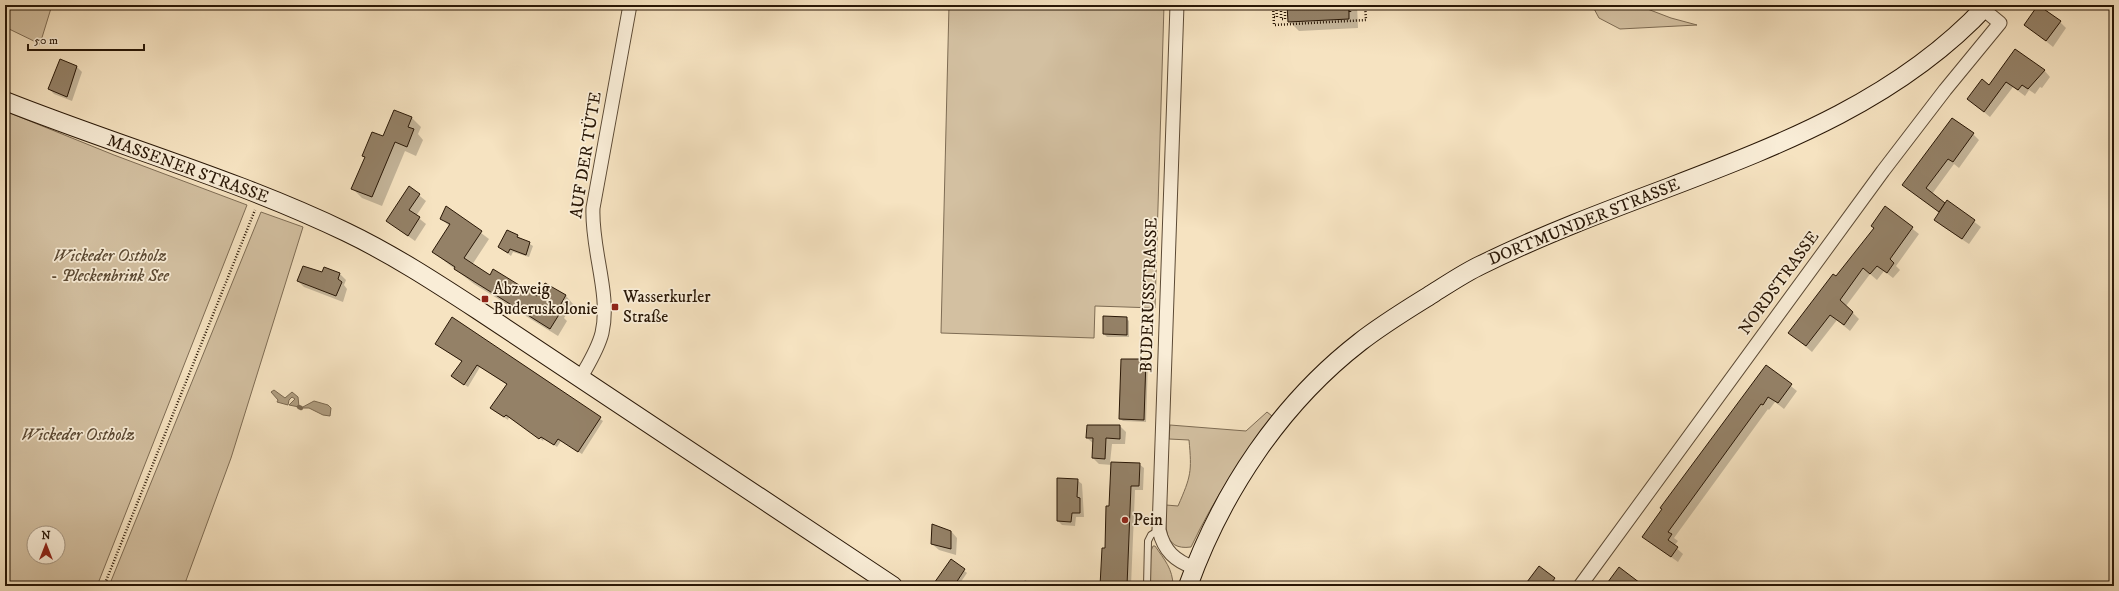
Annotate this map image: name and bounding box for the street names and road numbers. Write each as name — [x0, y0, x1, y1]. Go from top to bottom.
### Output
street label: AUF DER TÜTE — [565, 90, 607, 220]
street label: MASSENER STRASSE — [104, 129, 272, 209]
street label: DORTMUNDER STRASSE — [1485, 173, 1683, 271]
street label: BUDERUSSTRASSE — [1135, 217, 1163, 373]
street label: NORDSTRASSE — [1734, 227, 1824, 339]

